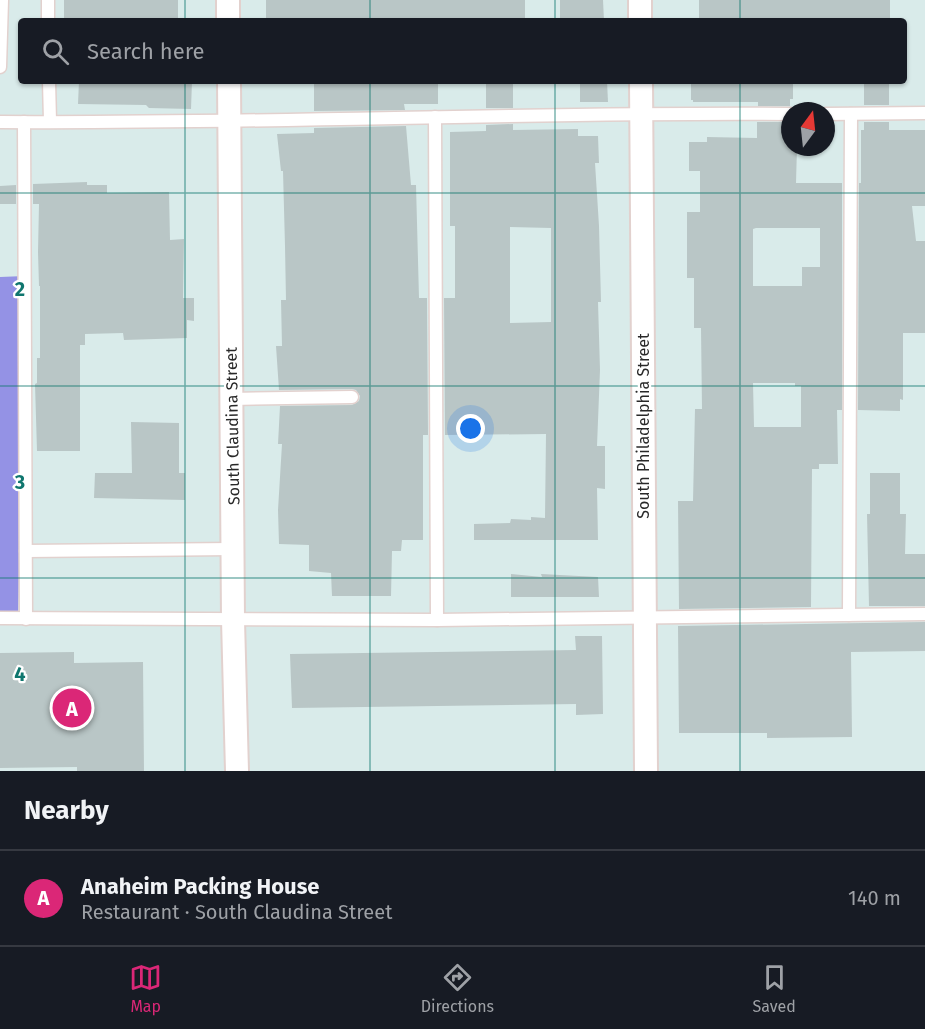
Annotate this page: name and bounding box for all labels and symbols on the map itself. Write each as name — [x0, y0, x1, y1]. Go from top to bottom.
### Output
north arrow — [781, 102, 835, 156]
text: 2 — [15, 277, 25, 301]
street label: South Philadelphia Street — [634, 333, 653, 519]
street label: South Claudina Street — [222, 347, 243, 505]
your location — [456, 414, 485, 443]
text: 3 — [14, 470, 25, 494]
text: 4 — [14, 662, 26, 686]
pin: A — [52, 686, 92, 730]

